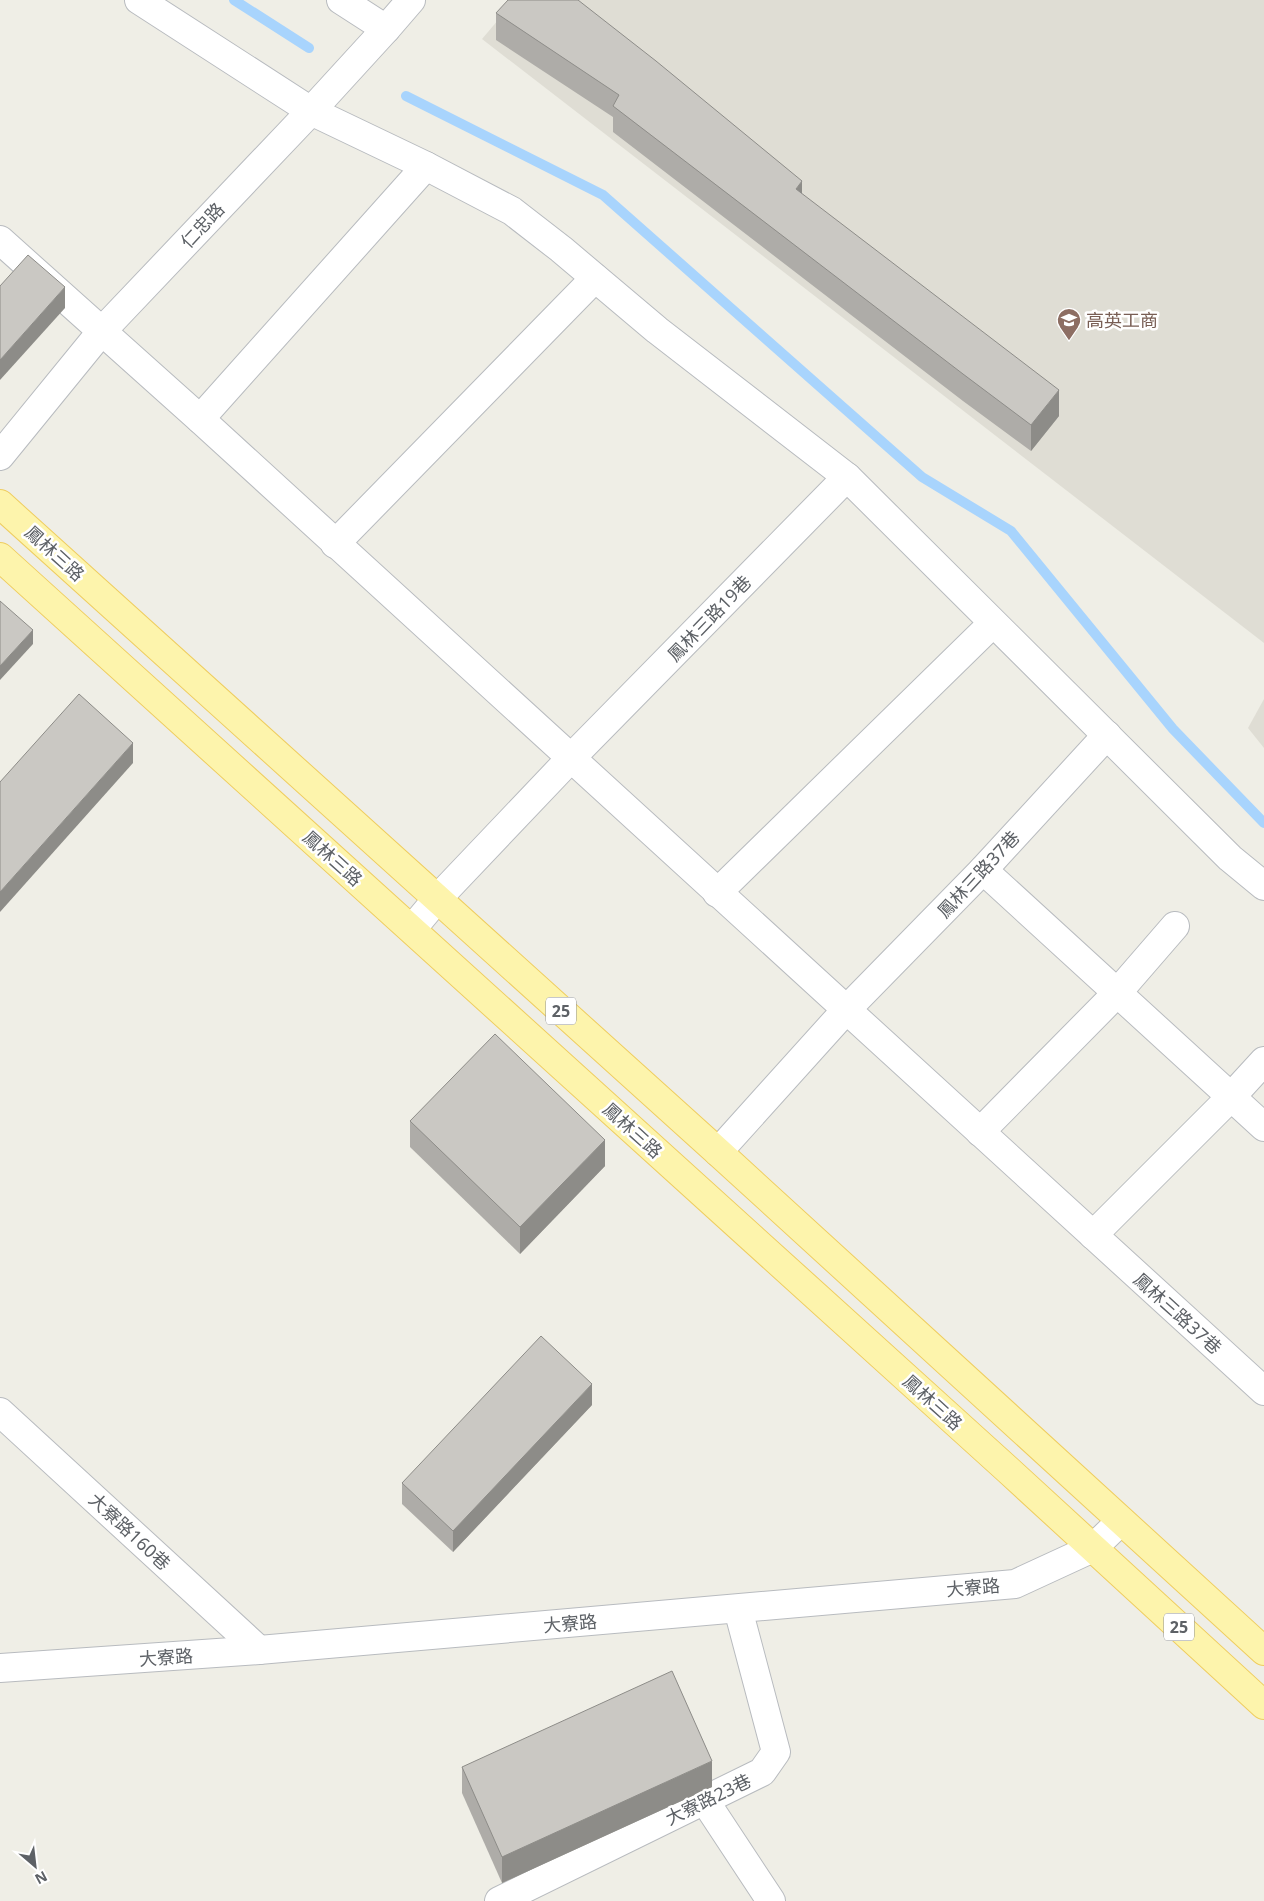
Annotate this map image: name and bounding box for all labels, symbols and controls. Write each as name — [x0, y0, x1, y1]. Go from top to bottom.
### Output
street label: 仁忠路 — [175, 197, 229, 253]
school or university icon: 高英工商 — [1056, 307, 1082, 341]
place label: 高英工商 — [1086, 308, 1158, 332]
street label: 鳳林三路 — [20, 520, 90, 586]
street label: 鳳林三路19巷 — [662, 570, 756, 666]
street label: 鳳林三路 — [298, 825, 368, 891]
street label: 鳳林三路37巷 — [932, 825, 1024, 923]
road number: 25 — [546, 998, 576, 1024]
street label: 鳳林三路 — [598, 1097, 668, 1163]
street label: 鳳林三路37巷 — [1129, 1267, 1227, 1359]
street label: 鳳林三路 — [898, 1369, 968, 1435]
street label: 大寮路160巷 — [84, 1487, 176, 1575]
street label: 大寮路 — [945, 1573, 1001, 1601]
street label: 大寮路 — [542, 1609, 598, 1637]
road number: 25 — [1164, 1614, 1194, 1640]
street label: 大寮路 — [138, 1643, 194, 1671]
street label: 大寮路23巷 — [661, 1768, 755, 1830]
north arrow — [10, 1841, 60, 1891]
text: N — [32, 1867, 51, 1889]

